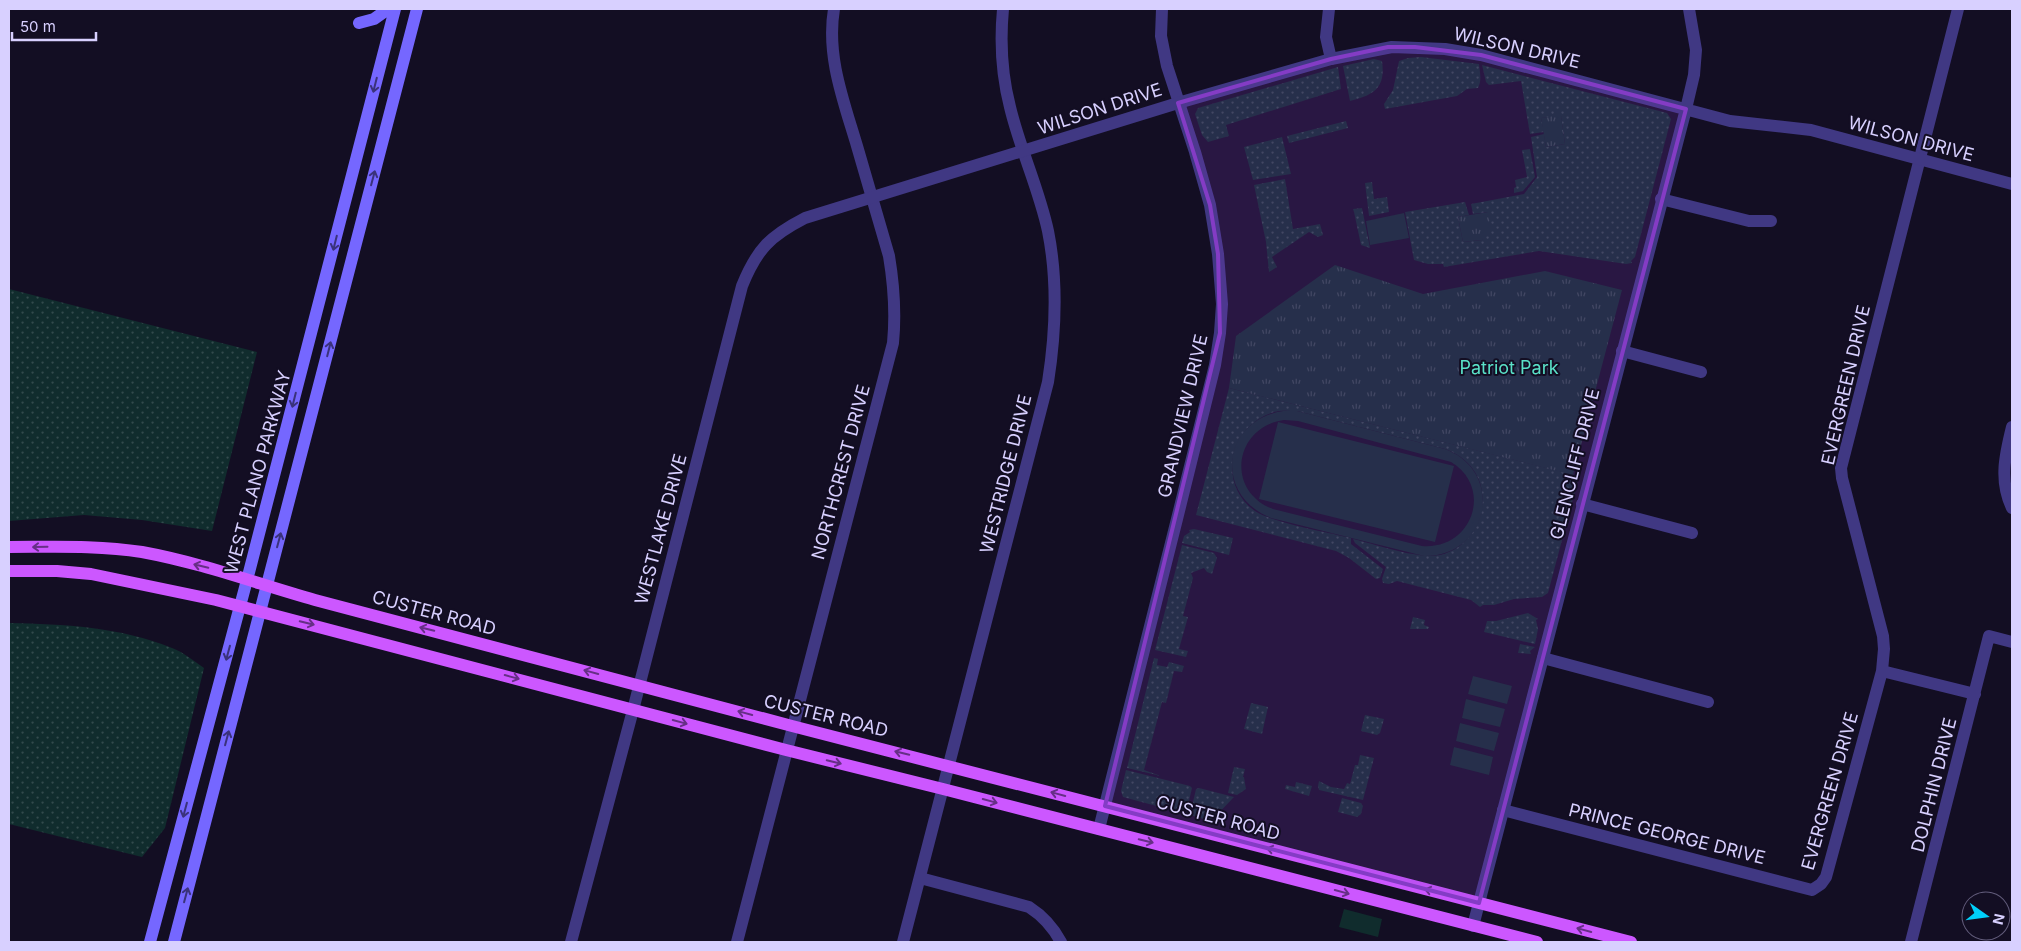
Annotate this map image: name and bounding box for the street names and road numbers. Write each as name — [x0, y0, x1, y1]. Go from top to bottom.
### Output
street label: WILSON DRIVE — [1452, 23, 1582, 72]
street label: WILSON DRIVE — [1035, 79, 1165, 138]
street label: WILSON DRIVE — [1846, 112, 1976, 165]
street label: EVERGREEN DRIVE — [1817, 303, 1874, 467]
street label: GRANDVIEW DRIVE — [1154, 332, 1212, 500]
street label: WEST PLANO PARKWAY — [220, 368, 295, 576]
street label: NORTHCREST DRIVE — [807, 382, 874, 562]
street label: GLENCLIFF DRIVE — [1546, 386, 1603, 542]
street label: WESTRIDGE DRIVE — [976, 392, 1035, 556]
street label: WESTLAKE DRIVE — [630, 451, 691, 606]
street label: CUSTER ROAD — [370, 586, 498, 639]
street label: CUSTER ROAD — [762, 690, 890, 741]
street label: EVERGREEN DRIVE — [1797, 709, 1862, 872]
street label: DOLPHIN DRIVE — [1907, 715, 1960, 854]
street label: CUSTER ROAD — [1154, 791, 1282, 844]
street label: PRINCE GEORGE DRIVE — [1567, 799, 1768, 868]

